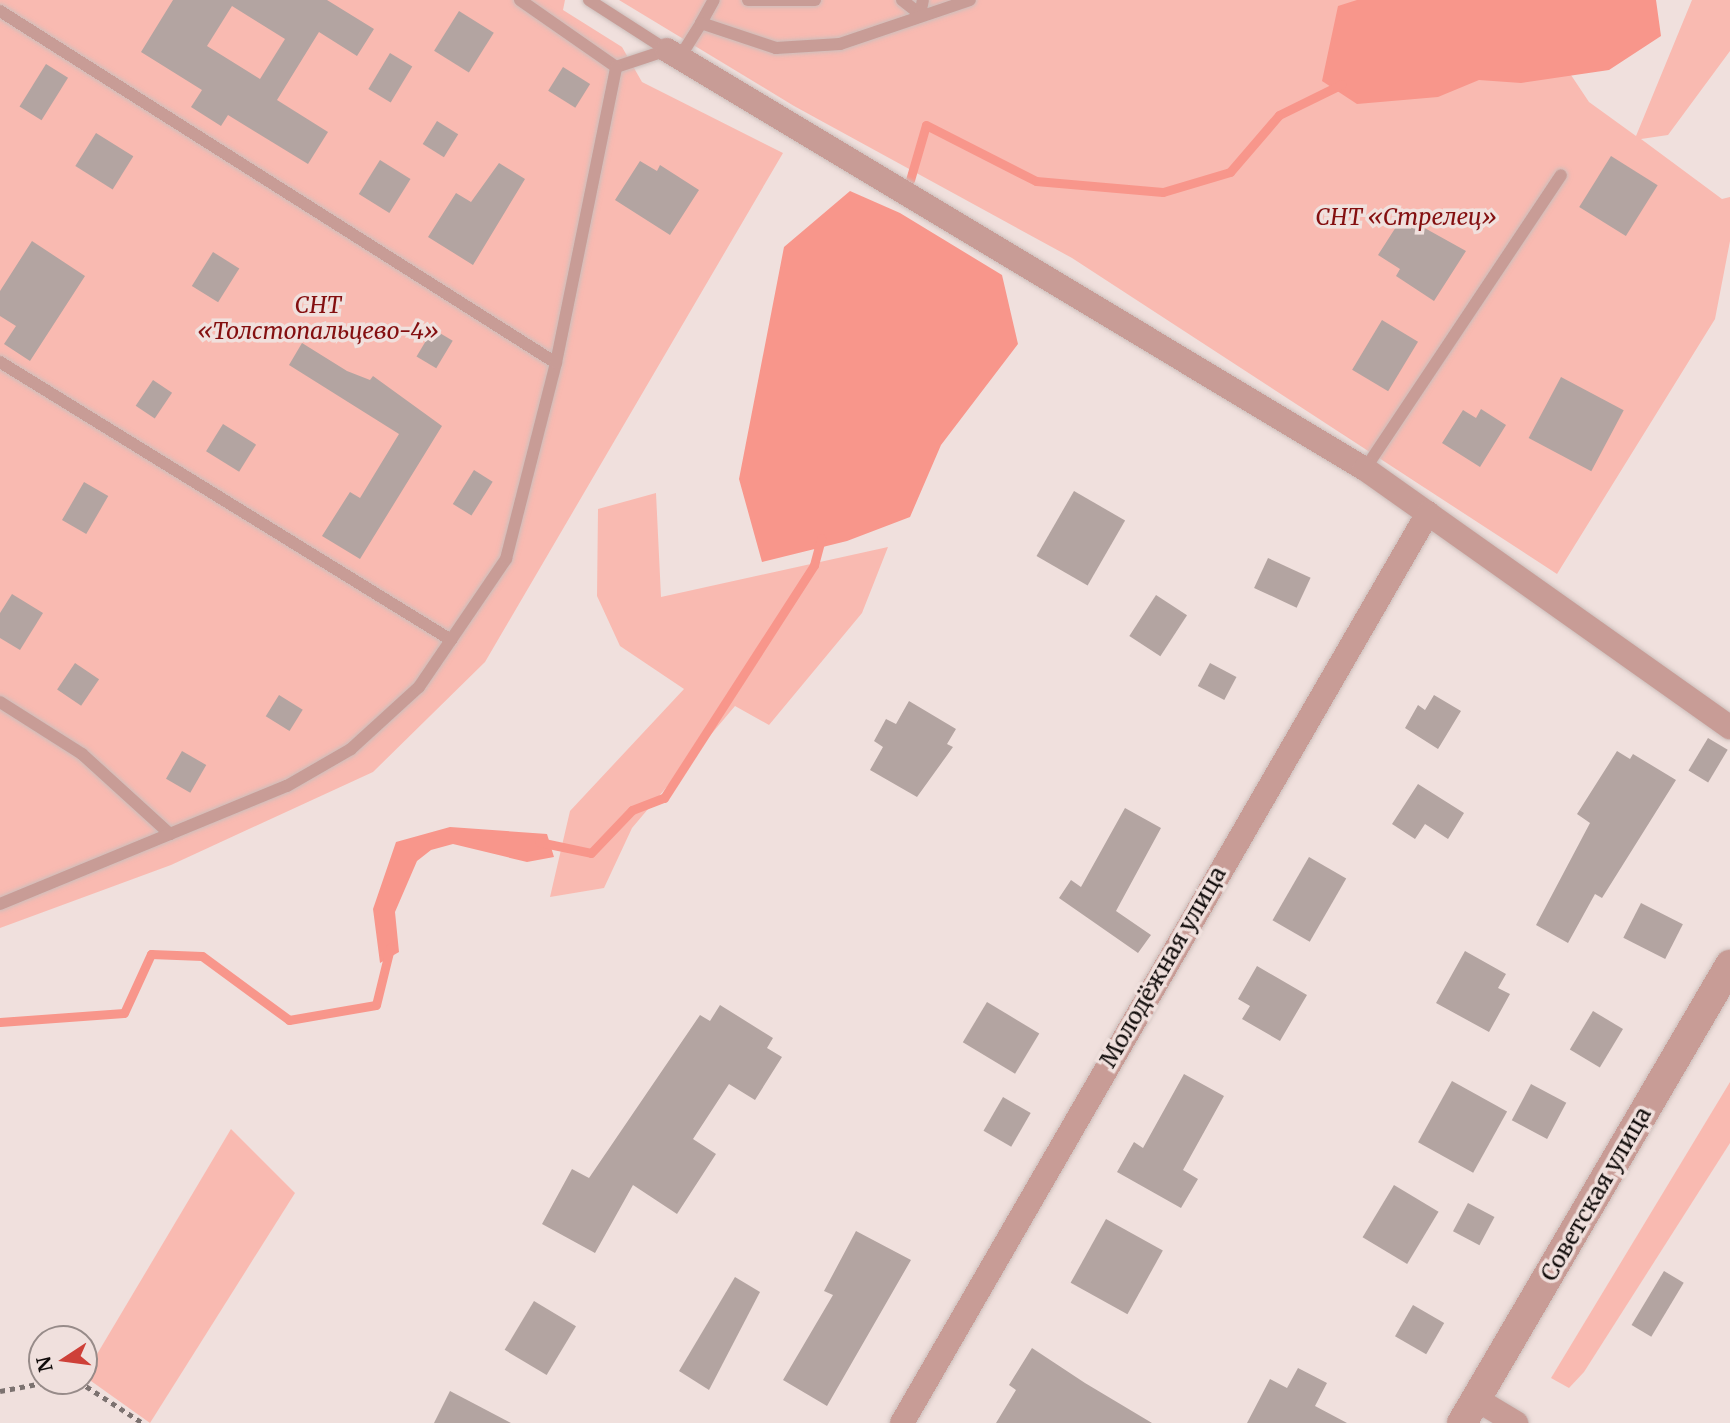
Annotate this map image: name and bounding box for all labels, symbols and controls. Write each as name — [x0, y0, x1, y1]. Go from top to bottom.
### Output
park label: СНТ «Стрелец» — [1315, 203, 1497, 231]
park label: СНТ «Толстопальцево-4» — [197, 291, 439, 345]
street label: Молодёжная улица — [1094, 862, 1232, 1072]
street label: Советская улица — [1535, 1102, 1657, 1286]
north arrow — [28, 1325, 98, 1395]
text: N — [31, 1354, 58, 1374]

